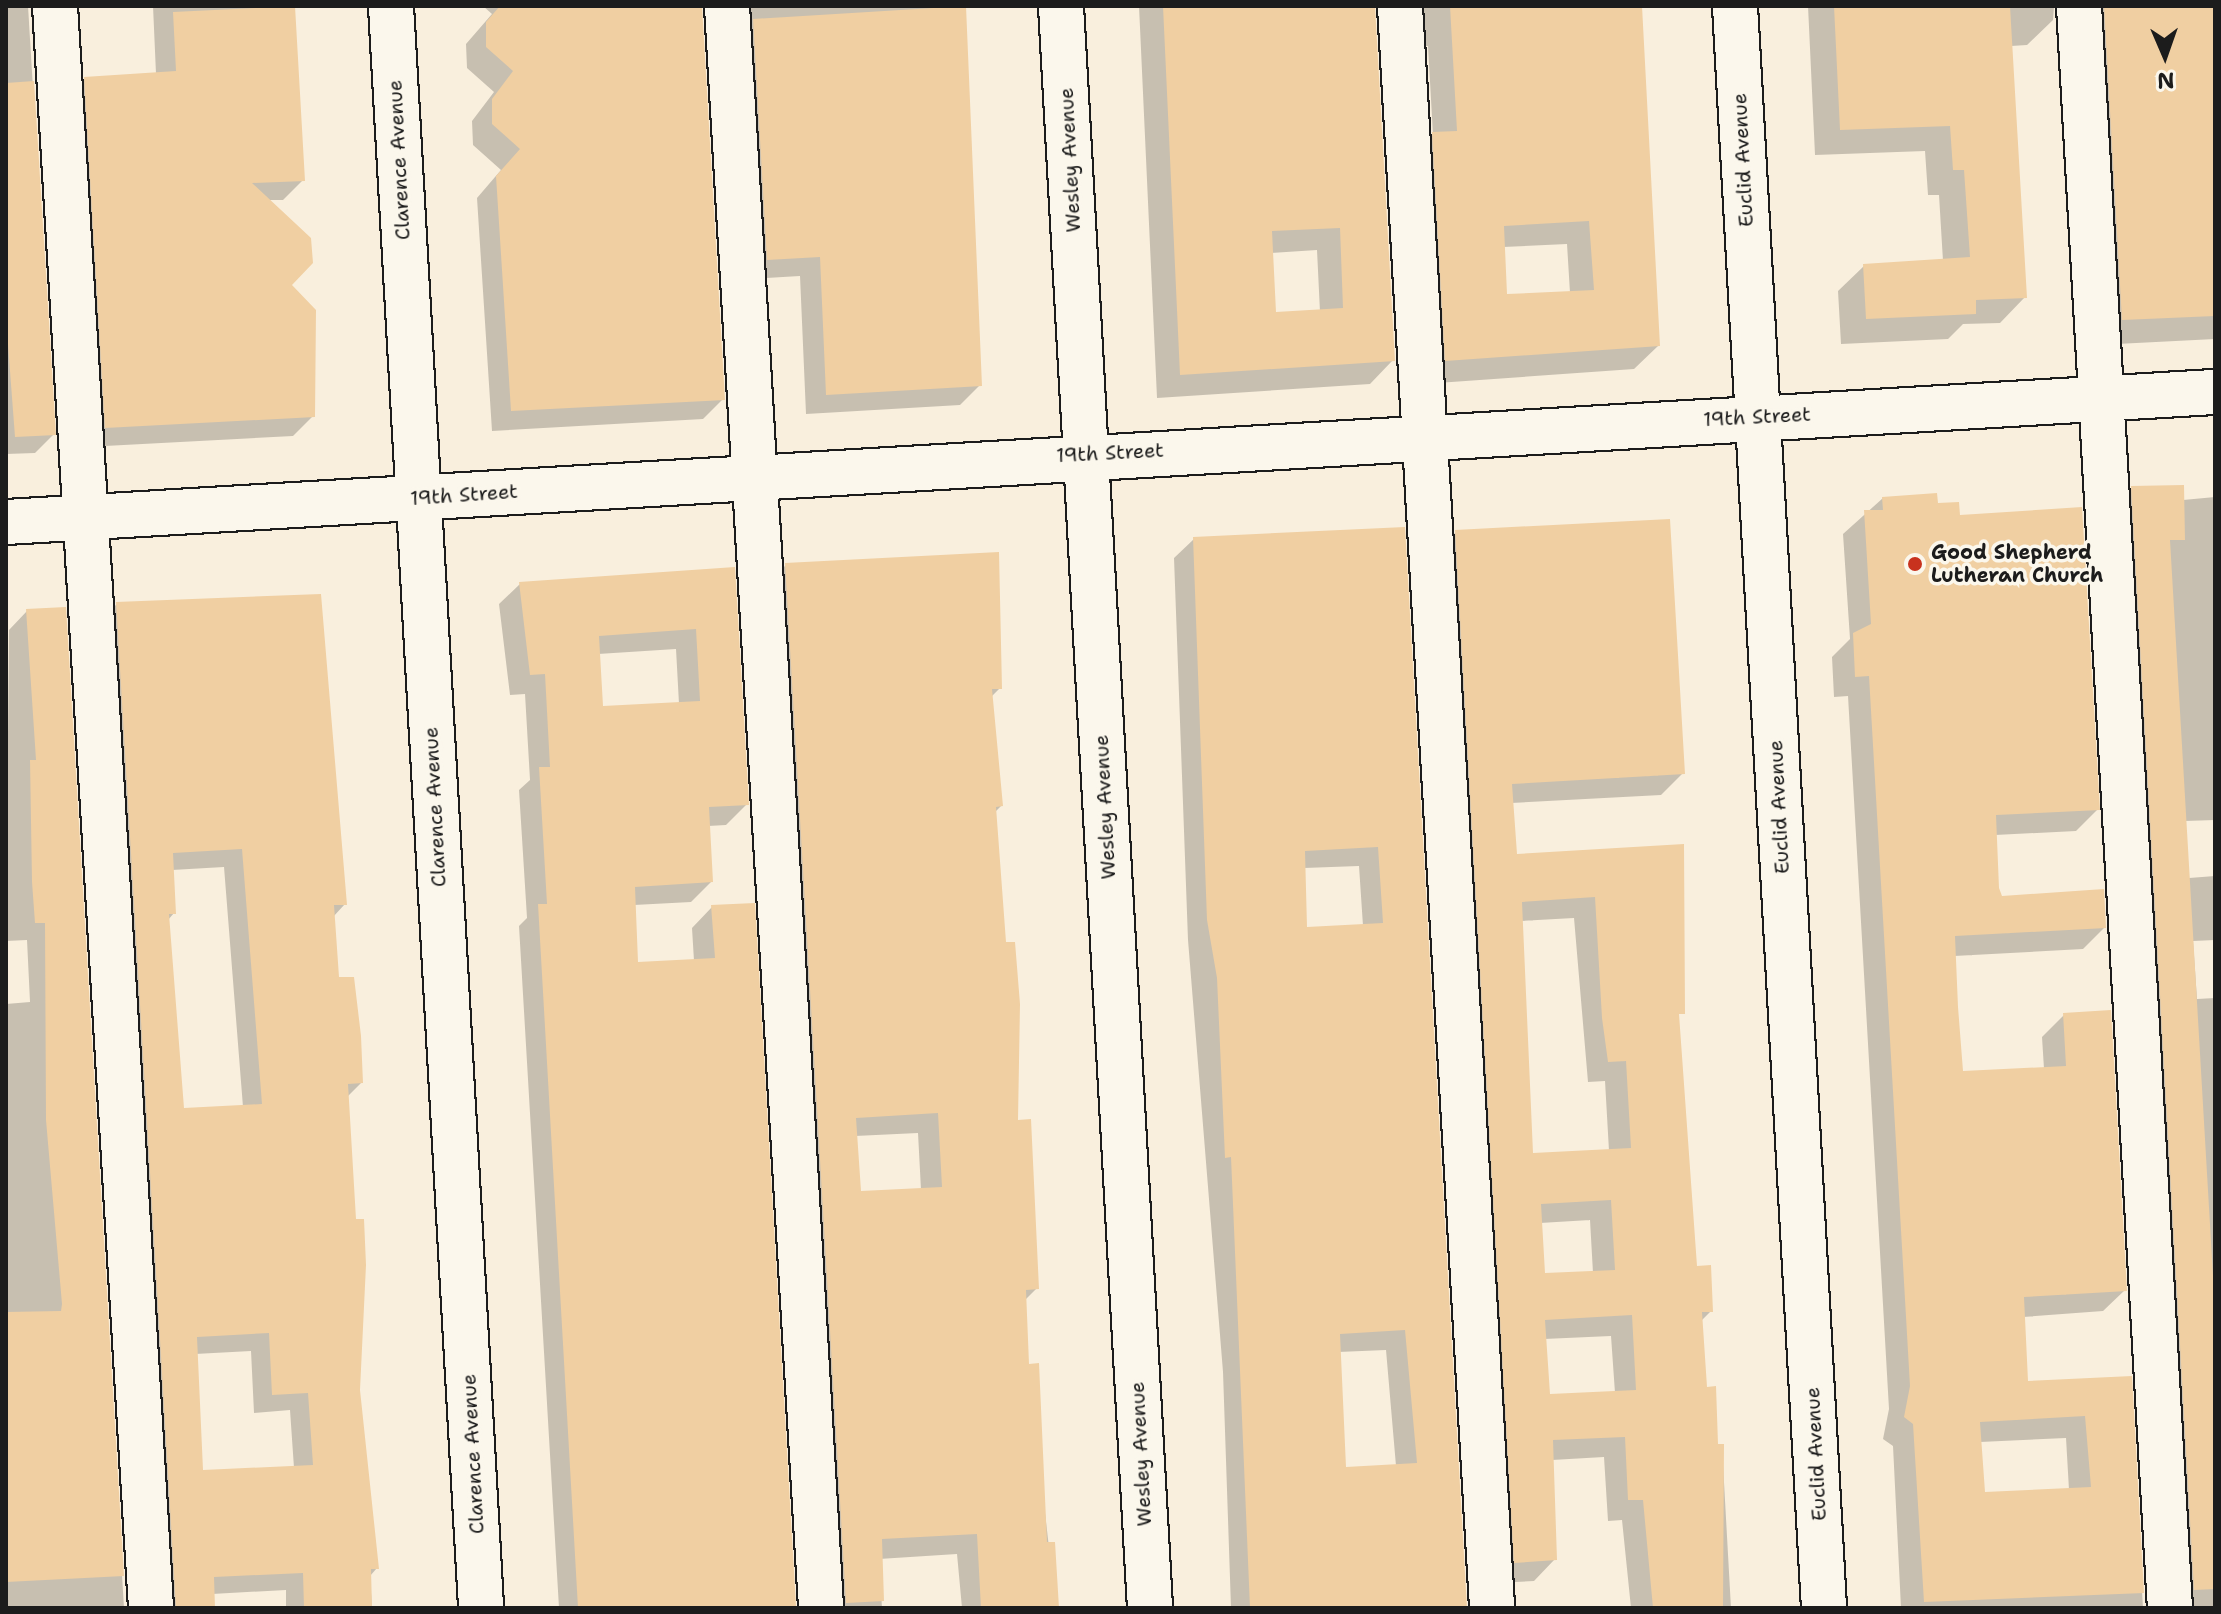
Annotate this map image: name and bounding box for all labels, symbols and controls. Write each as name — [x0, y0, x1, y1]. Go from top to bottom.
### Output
north arrow — [2125, 16, 2205, 96]
text: N — [2157, 66, 2175, 95]
street label: Clarence Avenue — [383, 79, 415, 241]
street label: Wesley Avenue — [1054, 87, 1086, 233]
street label: Euclid Avenue — [1728, 92, 1758, 228]
street label: 19th Street — [1703, 402, 1811, 432]
street label: 19th Street — [1056, 438, 1164, 468]
street label: 19th Street — [409, 479, 519, 511]
place label: Good Shepherd Lutheran Church — [1931, 540, 2103, 587]
marker: Good Shepherd Lutheran Church — [1906, 555, 1924, 573]
street label: Clarence Avenue — [419, 726, 451, 888]
street label: Wesley Avenue — [1089, 734, 1121, 880]
street label: Euclid Avenue — [1764, 739, 1794, 875]
street label: Clarence Avenue — [457, 1373, 489, 1535]
street label: Wesley Avenue — [1125, 1381, 1157, 1527]
street label: Euclid Avenue — [1801, 1386, 1831, 1522]

